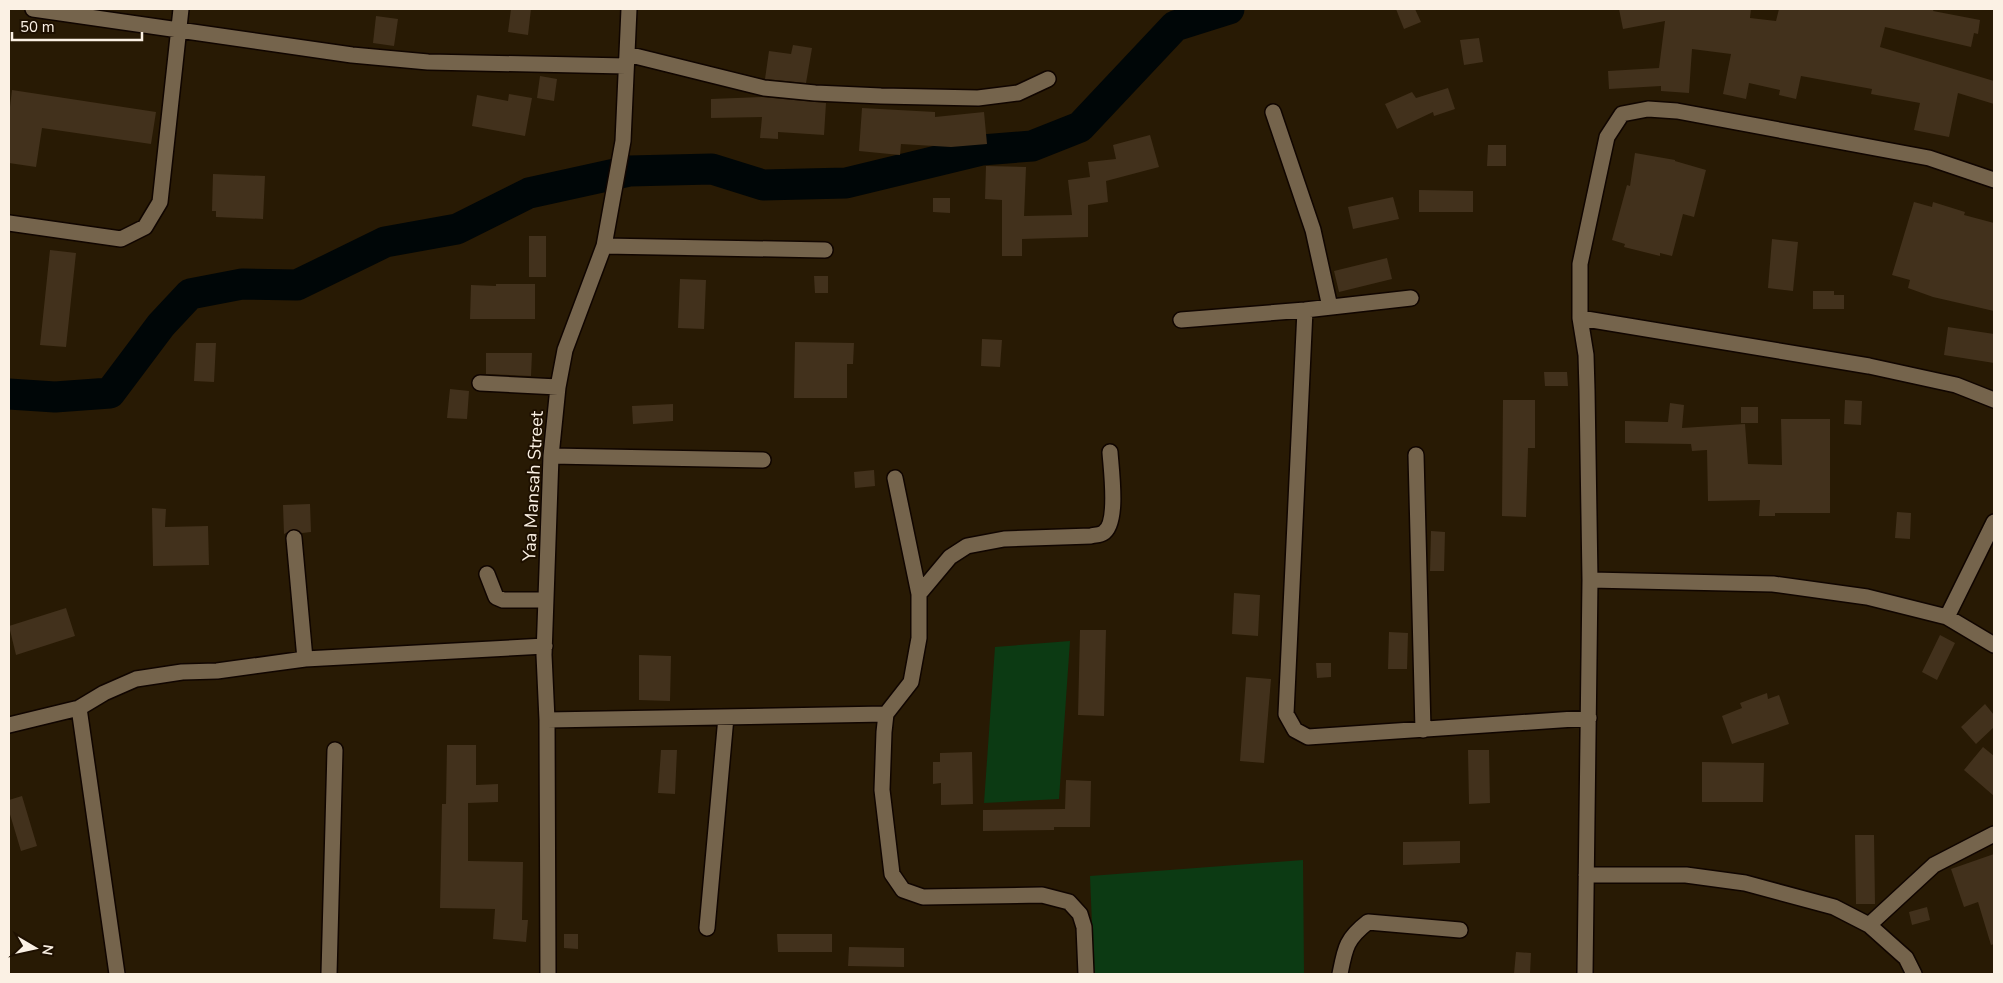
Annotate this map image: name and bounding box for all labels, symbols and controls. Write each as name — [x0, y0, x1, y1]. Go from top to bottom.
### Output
scale bar — [12, 10, 142, 42]
text: 50 m — [20, 17, 55, 37]
street label: Yaa Mansah Street — [517, 410, 549, 563]
north arrow — [10, 923, 60, 973]
text: N — [37, 943, 58, 957]

